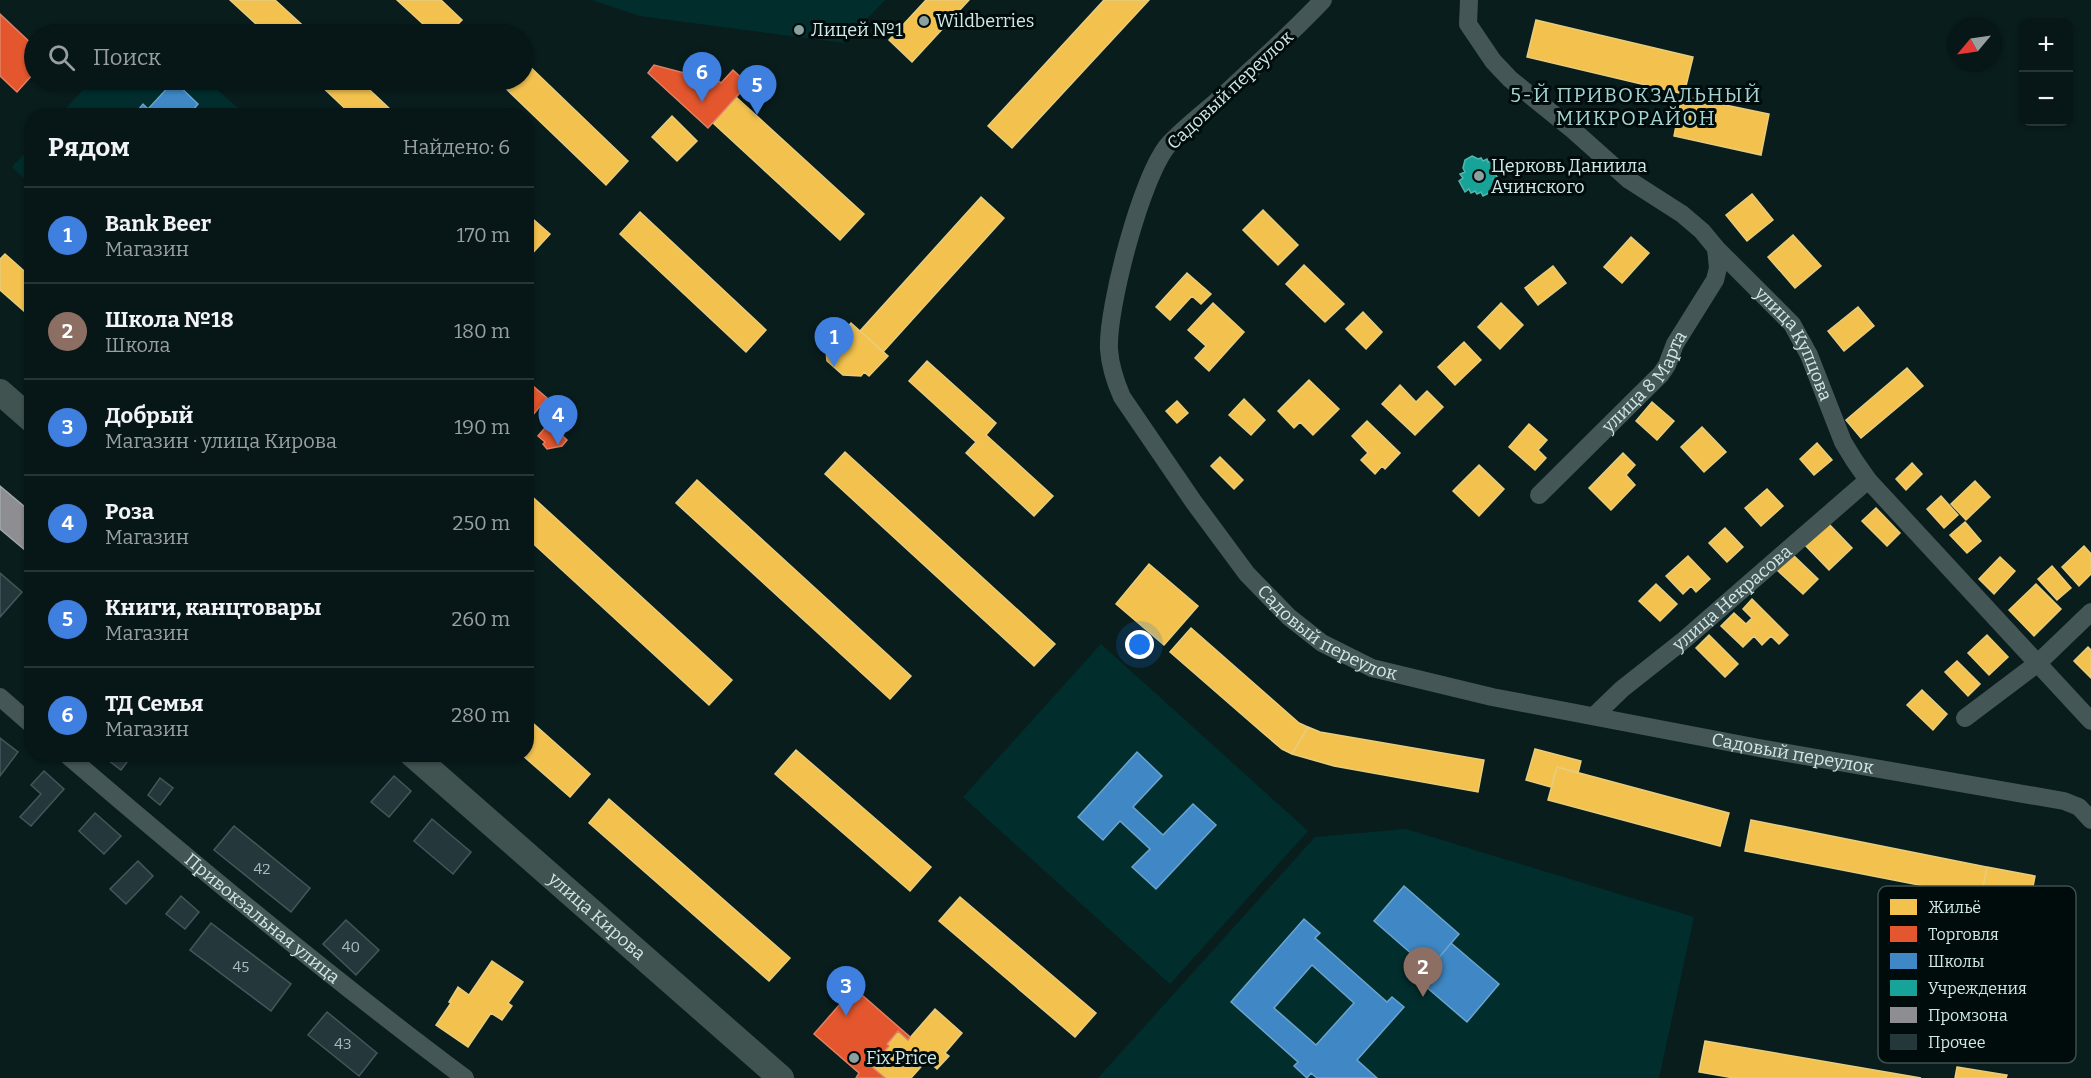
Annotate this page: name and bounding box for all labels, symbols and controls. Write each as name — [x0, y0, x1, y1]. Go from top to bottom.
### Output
place label: Wildberries — [936, 10, 1034, 32]
marker: Wildberries — [917, 14, 931, 28]
north arrow — [1947, 18, 2001, 72]
map controls — [2019, 18, 2073, 126]
button: + — [2019, 18, 2073, 72]
place label: Лицей №1 — [811, 19, 903, 41]
marker: Лицей №1 — [792, 23, 806, 37]
search box — [24, 24, 534, 90]
street label: Садовый переулок — [1162, 26, 1298, 154]
icon: search — [45, 41, 78, 74]
text: Поиск — [93, 44, 161, 71]
pin: 6 — [682, 52, 722, 102]
pin: 5 — [738, 66, 777, 115]
button: − — [2019, 72, 2073, 126]
district label: 5-Й ПРИВОКЗАЛЬНЫЙ МИКРОРАЙОН — [1510, 83, 1762, 130]
text: Рядом — [48, 132, 130, 163]
text: Найдено: 6 — [403, 135, 510, 159]
place label: Церковь Даниила Ачинского — [1491, 155, 1647, 198]
marker: Церковь Даниила Ачинского — [1472, 169, 1486, 183]
text: Bank Beer — [105, 210, 211, 237]
text: 1 — [63, 223, 72, 247]
text: 170 m — [457, 223, 510, 247]
text: Магазин — [105, 237, 189, 261]
street label: улица Купцова — [1749, 281, 1837, 404]
text: Школа №18 — [105, 306, 234, 333]
pin: 1 — [814, 318, 854, 367]
text: 2 — [62, 319, 73, 343]
text: 180 m — [454, 319, 510, 343]
street label: улица 8 Марта — [1597, 326, 1692, 438]
text: Школа — [105, 333, 171, 357]
pin: 4 — [538, 396, 578, 445]
text: Добрый — [105, 402, 193, 429]
text: 3 — [62, 415, 73, 439]
text: 190 m — [454, 415, 510, 439]
text: Магазин · улица Кирова — [105, 429, 337, 453]
text: Роза — [105, 498, 154, 525]
text: 4 — [61, 511, 74, 535]
text: 250 m — [453, 511, 510, 535]
text: Магазин — [105, 525, 189, 549]
street label: улица Некрасова — [1668, 540, 1797, 656]
street label: Садовый переулок — [1253, 580, 1400, 685]
text: Книги, канцтовары — [105, 594, 322, 621]
text: 5 — [62, 607, 73, 631]
text: 260 m — [451, 607, 510, 631]
text: Магазин — [105, 621, 189, 645]
your location — [1125, 630, 1154, 659]
text: ТД Семья — [105, 690, 204, 717]
text: 6 — [62, 703, 73, 727]
text: 280 m — [451, 703, 510, 727]
text: Магазин — [105, 717, 189, 741]
street label: Садовый переулок — [1710, 728, 1876, 779]
street label: Привокзальная улица — [180, 849, 344, 989]
house number: 42 — [254, 860, 270, 878]
street label: улица Кирова — [543, 867, 650, 965]
legend — [1878, 886, 2076, 1063]
text: Жильё — [1928, 898, 1981, 917]
text: Торговля — [1928, 925, 1999, 944]
house number: 40 — [342, 938, 360, 956]
pin: 2 — [1404, 948, 1442, 997]
text: Школы — [1928, 952, 1985, 971]
house number: 45 — [233, 958, 249, 976]
pin: 3 — [826, 966, 866, 1016]
text: Учреждения — [1928, 979, 2027, 998]
text: Промзона — [1928, 1006, 2008, 1025]
text: Прочее — [1928, 1033, 1986, 1052]
house number: 43 — [334, 1035, 352, 1053]
place label: Fix Price — [866, 1047, 937, 1069]
marker: Fix Price — [847, 1051, 861, 1065]

